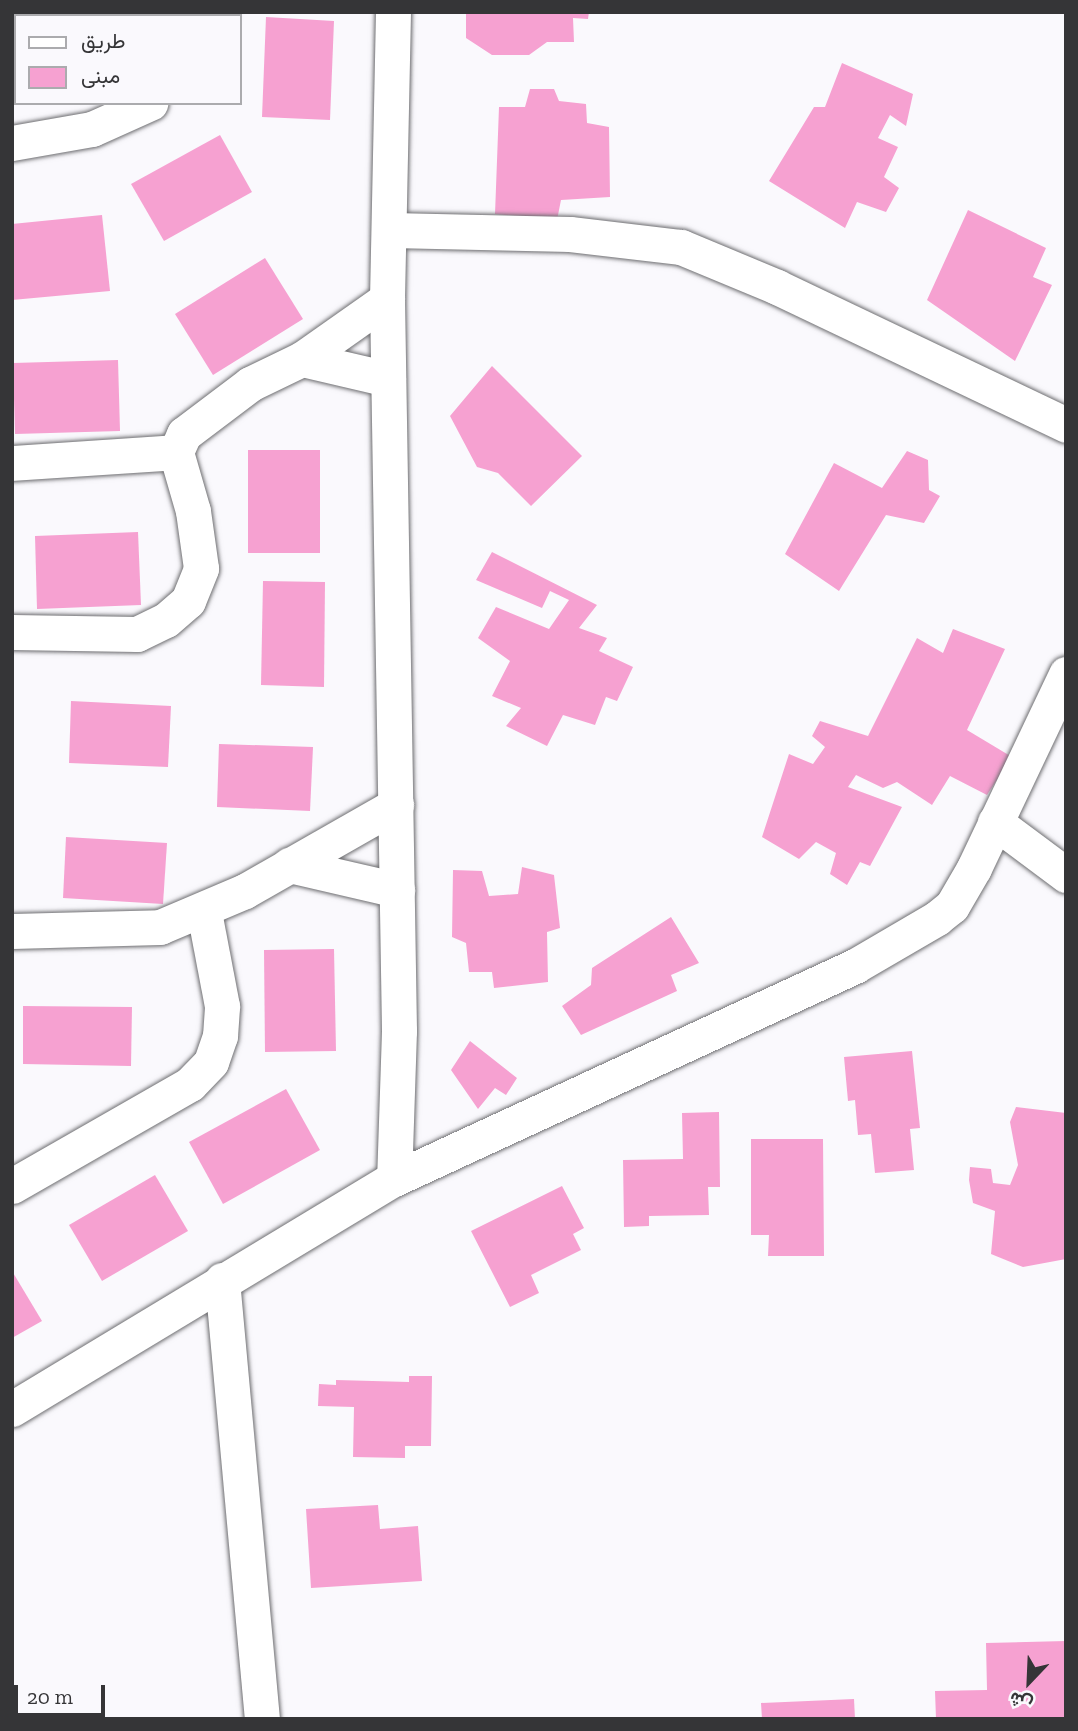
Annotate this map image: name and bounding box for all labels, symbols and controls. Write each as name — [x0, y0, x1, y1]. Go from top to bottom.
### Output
legend — [14, 14, 242, 105]
text: طريق — [81, 28, 126, 53]
text: مبنى — [81, 63, 120, 88]
north arrow — [994, 1647, 1064, 1717]
scale bar — [18, 1672, 108, 1716]
text: 20 m — [27, 1684, 73, 1709]
text: ش — [1006, 1687, 1036, 1717]

